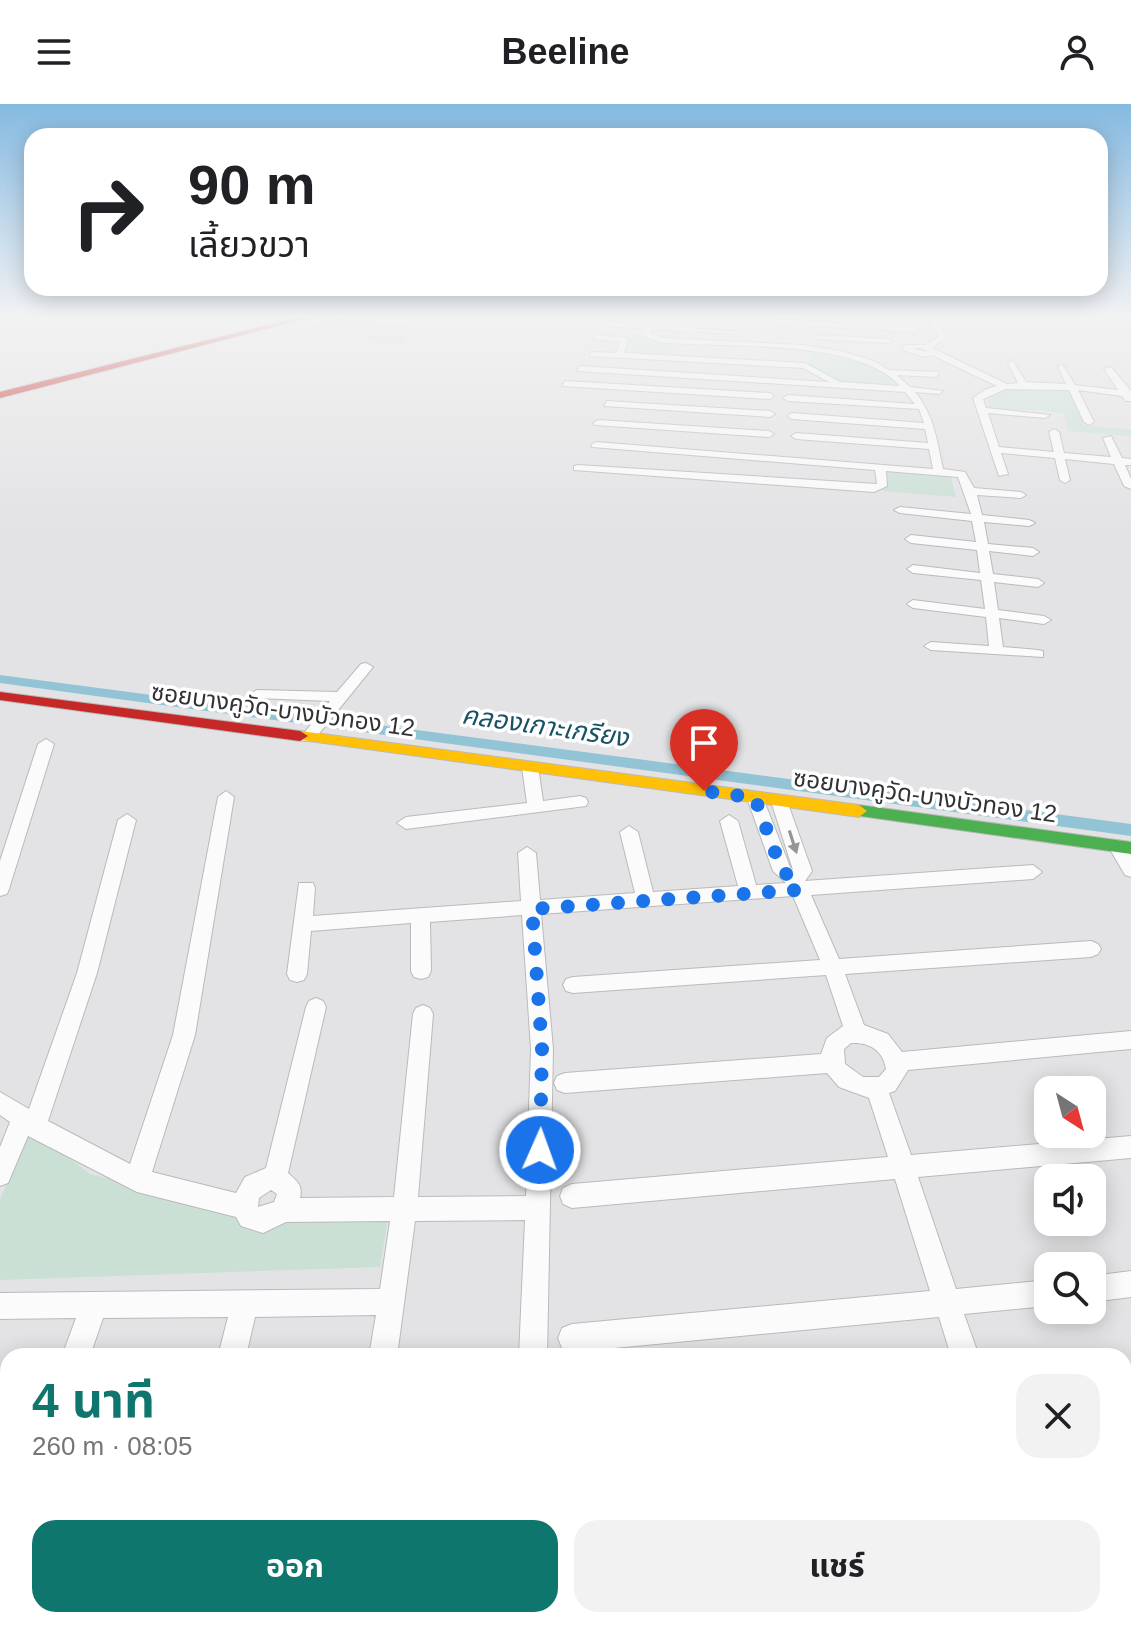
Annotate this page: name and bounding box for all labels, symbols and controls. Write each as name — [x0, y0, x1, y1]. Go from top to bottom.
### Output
icon: menu — [32, 30, 76, 74]
icon: person — [1055, 30, 1099, 74]
text: Beeline — [501, 31, 630, 72]
text: 90 m — [188, 153, 316, 216]
icon: right — [56, 160, 160, 264]
text: เลี้ยวขวา — [188, 224, 310, 265]
street label: ซอยบางคูวัด-บางบัวทอง 12 — [149, 678, 417, 743]
water label: คลองเกาะเกรียง — [460, 699, 631, 753]
pin — [670, 709, 738, 791]
icon: arrive — [682, 721, 726, 765]
street label: ซอยบางคูวัด-บางบัวทอง 12 — [791, 764, 1059, 829]
one-way arrow — [787, 830, 799, 854]
north arrow — [1034, 1076, 1106, 1148]
map controls — [1034, 1076, 1106, 1324]
position arrow — [498, 1108, 582, 1192]
button: sound — [1034, 1164, 1106, 1236]
button: search — [1034, 1252, 1106, 1324]
text: 4 นาที — [32, 1374, 155, 1427]
button: close — [1016, 1374, 1100, 1458]
text: 260 m · 08:05 — [32, 1431, 192, 1461]
button: ออก — [32, 1520, 558, 1612]
button: แชร์ — [574, 1520, 1100, 1612]

